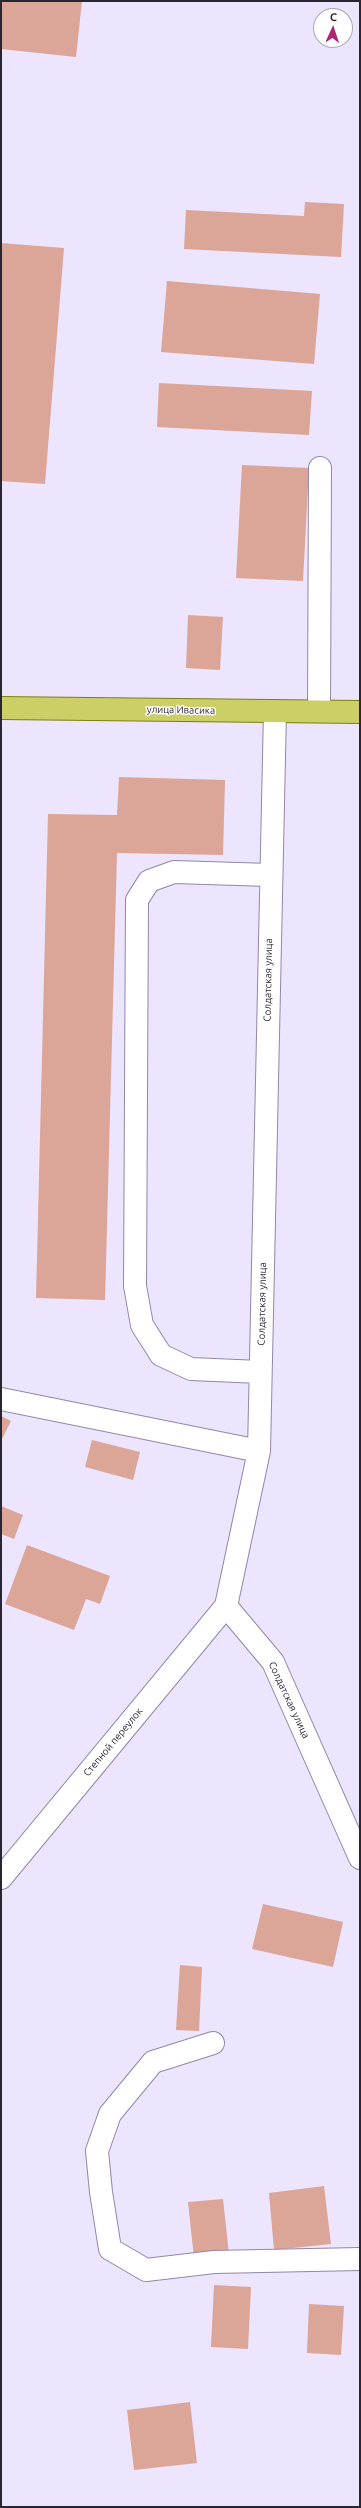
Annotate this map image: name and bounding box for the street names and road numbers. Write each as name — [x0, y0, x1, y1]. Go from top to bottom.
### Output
street label: улица Ивасика — [147, 703, 215, 717]
street label: Солдатская улица — [261, 938, 275, 1022]
street label: Солдатская улица — [255, 1262, 269, 1346]
street label: Солдатская улица — [266, 1660, 312, 1740]
street label: Степной переулок — [81, 1705, 145, 1779]

